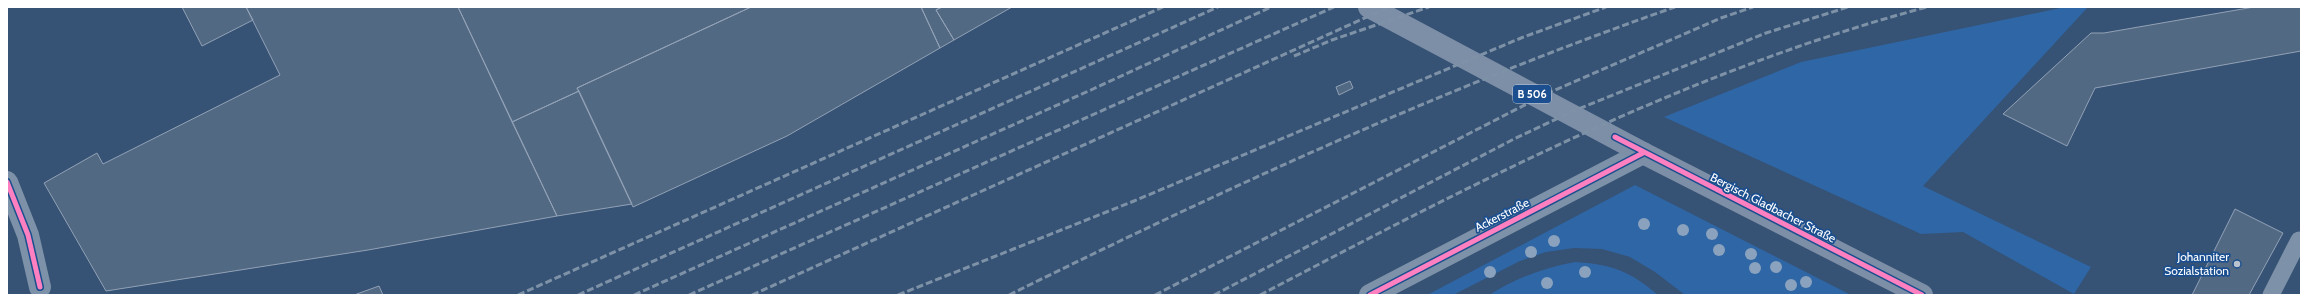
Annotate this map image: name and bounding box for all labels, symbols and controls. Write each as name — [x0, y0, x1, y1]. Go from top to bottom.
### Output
road number: B 506 — [1513, 85, 1551, 103]
street label: Bergisch Gladbacher Straße — [1708, 169, 1839, 246]
street label: Ackerstraße — [1472, 194, 1532, 235]
place label: Johanniter Sozialstation — [2164, 249, 2229, 278]
marker: Johanniter Sozialstation — [2232, 259, 2242, 269]

